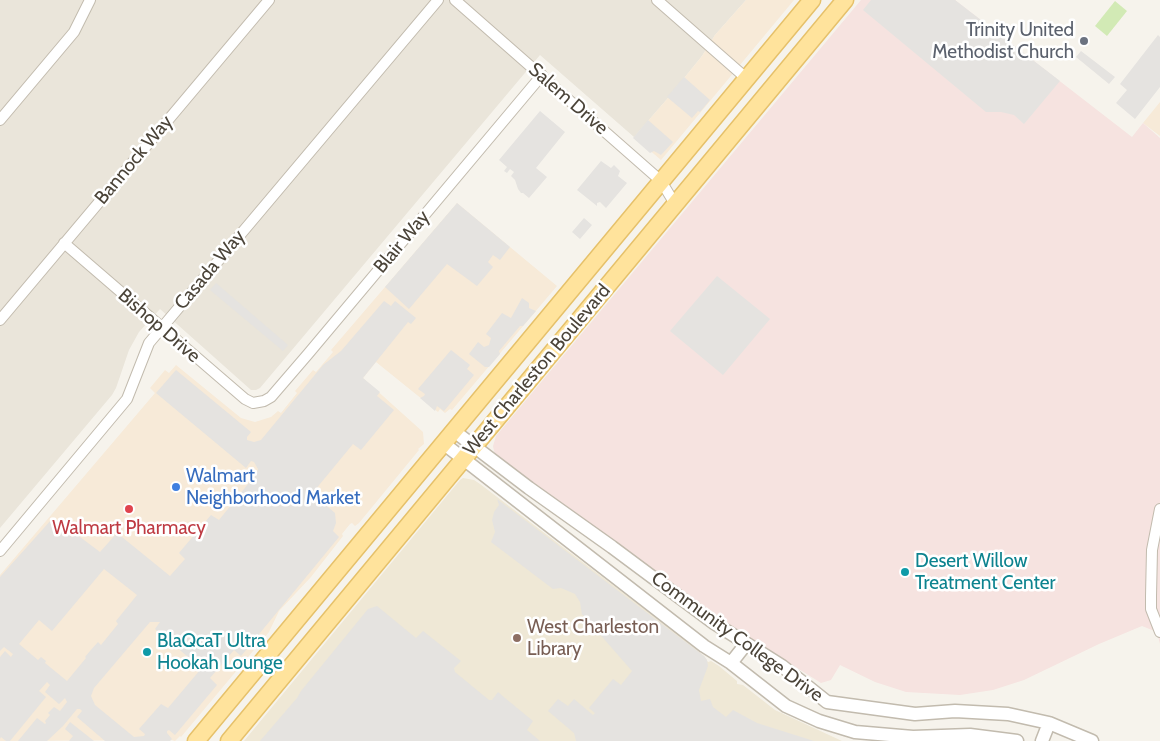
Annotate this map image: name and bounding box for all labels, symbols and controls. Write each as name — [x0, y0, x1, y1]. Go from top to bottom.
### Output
place label: Trinity United Methodist Church — [932, 19, 1074, 63]
marker: Trinity United Methodist Church — [1078, 35, 1090, 47]
street label: Salem Drive — [524, 58, 612, 140]
street label: Bannock Way — [90, 111, 178, 209]
street label: Blair Way — [369, 206, 435, 278]
street label: Casada Way — [170, 225, 250, 315]
street label: West Charleston Boulevard — [459, 280, 615, 460]
street label: Bishop Drive — [113, 284, 205, 368]
place label: Walmart Neighborhood Market — [186, 465, 360, 509]
marker: Walmart Neighborhood Market — [170, 481, 182, 493]
marker: Walmart Pharmacy — [123, 503, 135, 515]
place label: Walmart Pharmacy — [52, 517, 206, 539]
place label: Desert Willow Treatment Center — [915, 550, 1056, 594]
marker: Desert Willow Treatment Center — [899, 566, 911, 578]
street label: Community College Drive — [647, 567, 827, 707]
place label: West Charleston Library — [527, 616, 659, 660]
place label: BlaQcaT Ultra Hookah Lounge — [157, 630, 283, 674]
marker: West Charleston Library — [511, 632, 523, 644]
marker: BlaQcaT Ultra Hookah Lounge — [141, 646, 153, 658]

